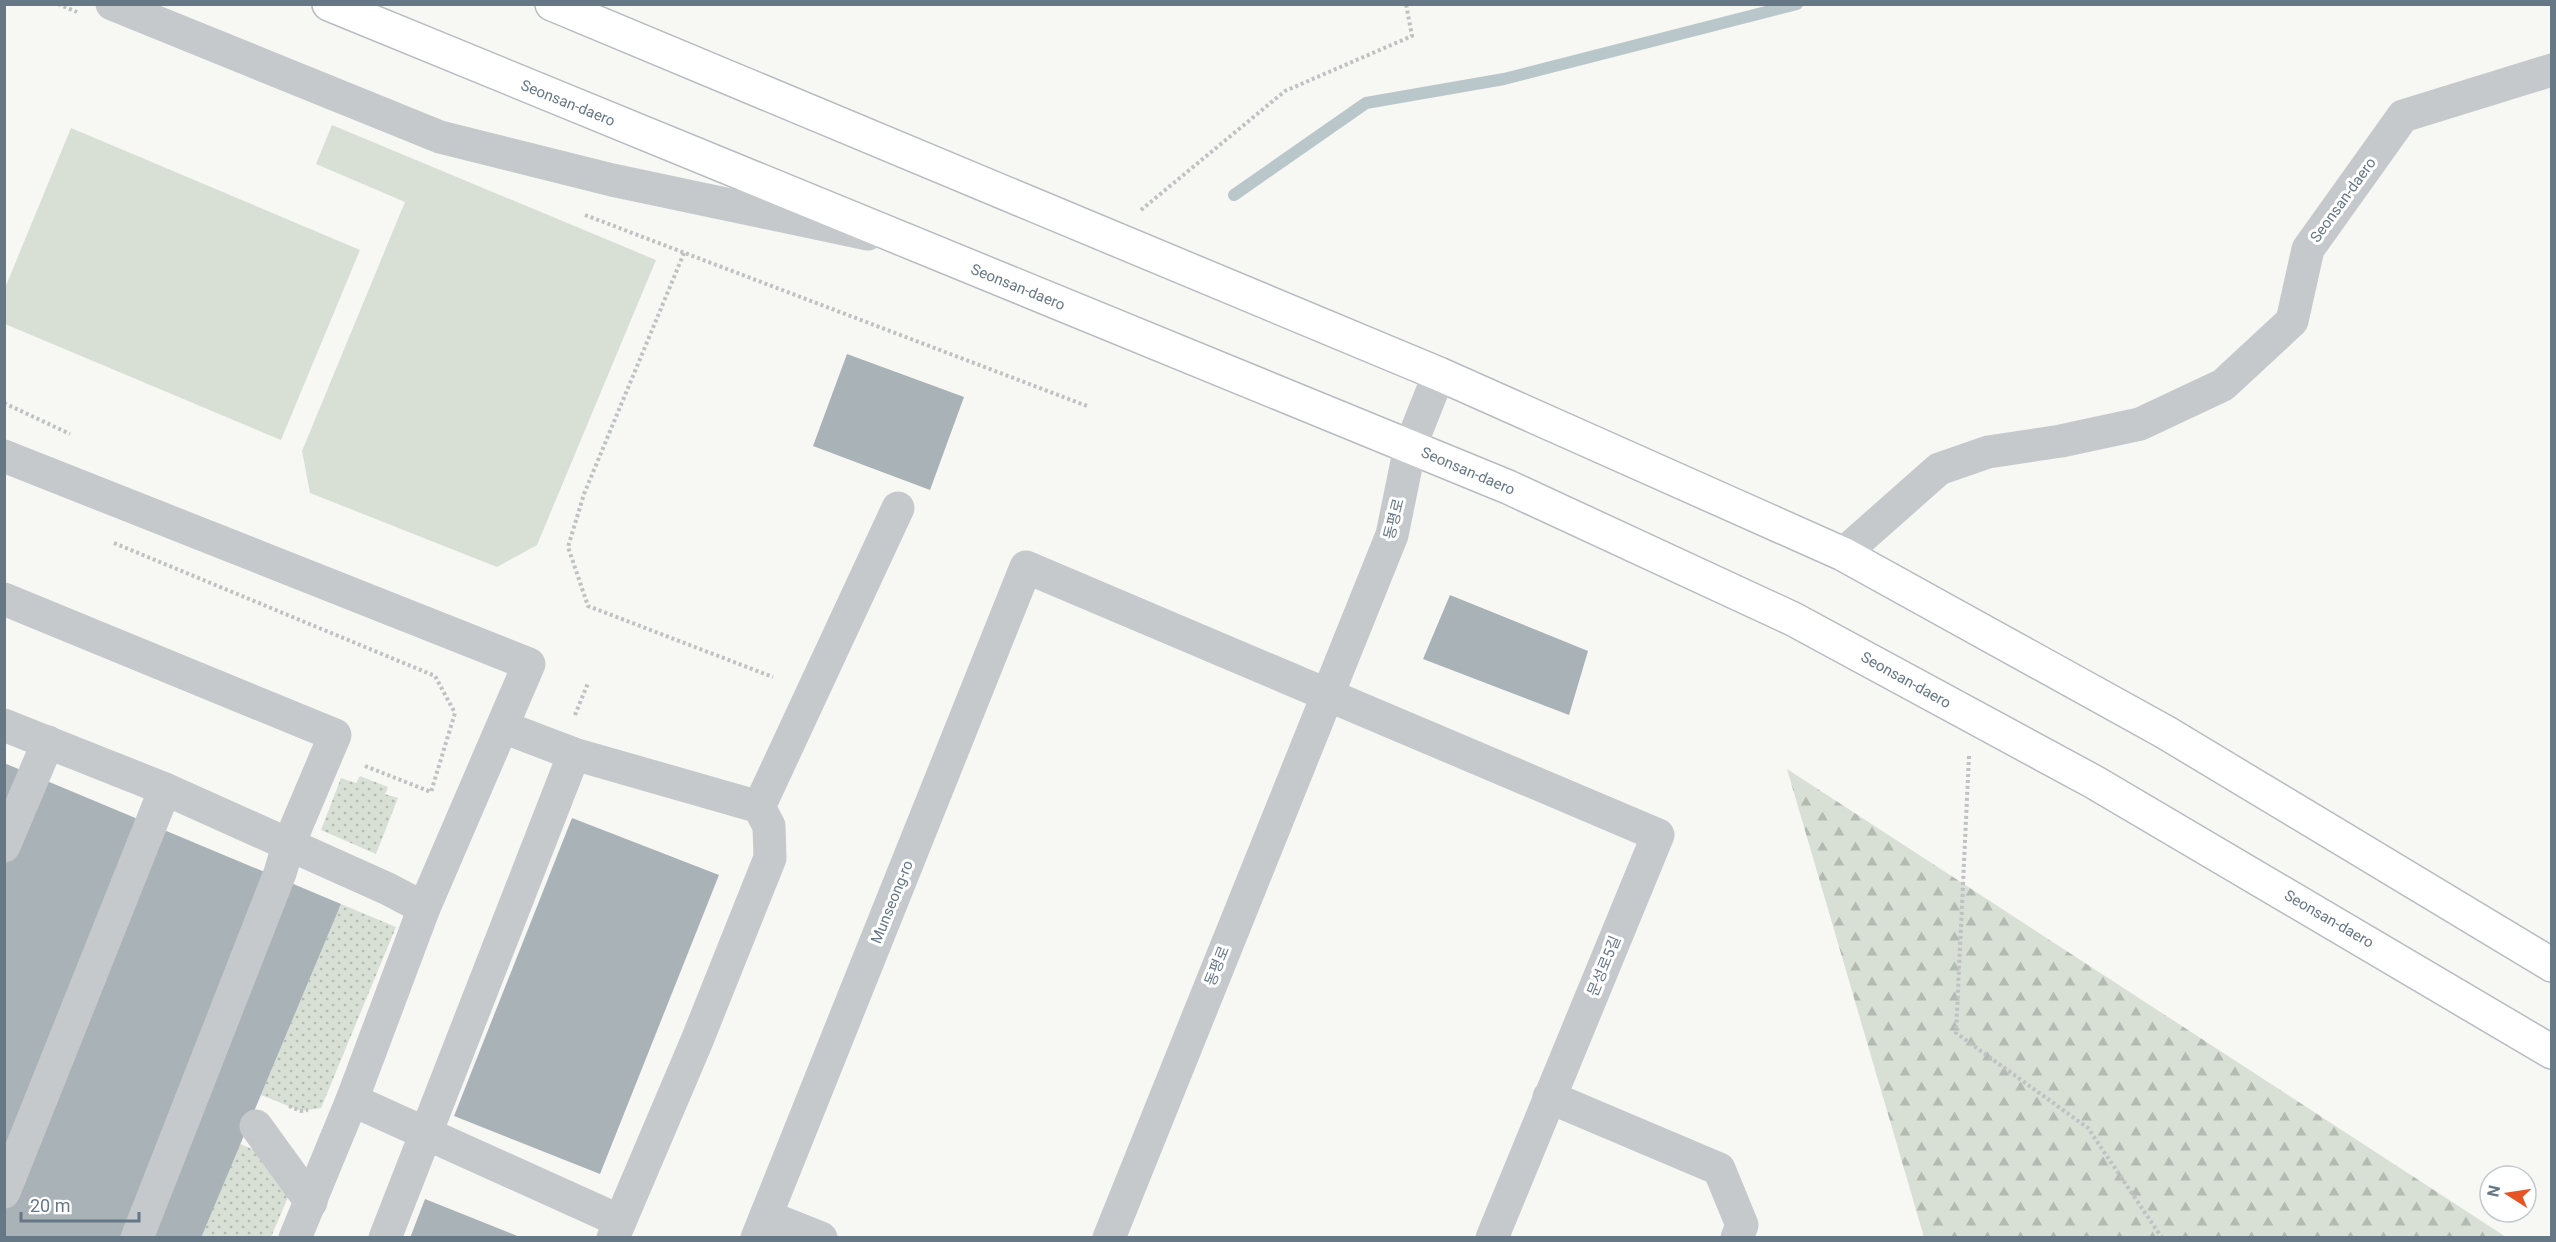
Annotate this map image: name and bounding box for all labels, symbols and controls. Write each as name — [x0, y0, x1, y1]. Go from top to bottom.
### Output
street label: Seonsan-daero — [518, 76, 618, 130]
street label: Seonsan-daero — [2306, 154, 2380, 246]
street label: Seonsan-daero — [968, 260, 1068, 314]
street label: Seonsan-daero — [1418, 443, 1518, 499]
street label: 동평로 — [1380, 497, 1408, 541]
street label: Seonsan-daero — [1858, 648, 1954, 712]
street label: Munseong-ro — [867, 858, 917, 946]
street label: Seonsan-daero — [2281, 886, 2377, 952]
street label: 문성로5길 — [1584, 933, 1624, 999]
street label: 동평로 — [1201, 943, 1233, 989]
north arrow — [2478, 1164, 2538, 1224]
text: N — [2483, 1183, 2504, 1198]
scale bar — [21, 1185, 140, 1223]
text: 20 m — [30, 1195, 70, 1216]

